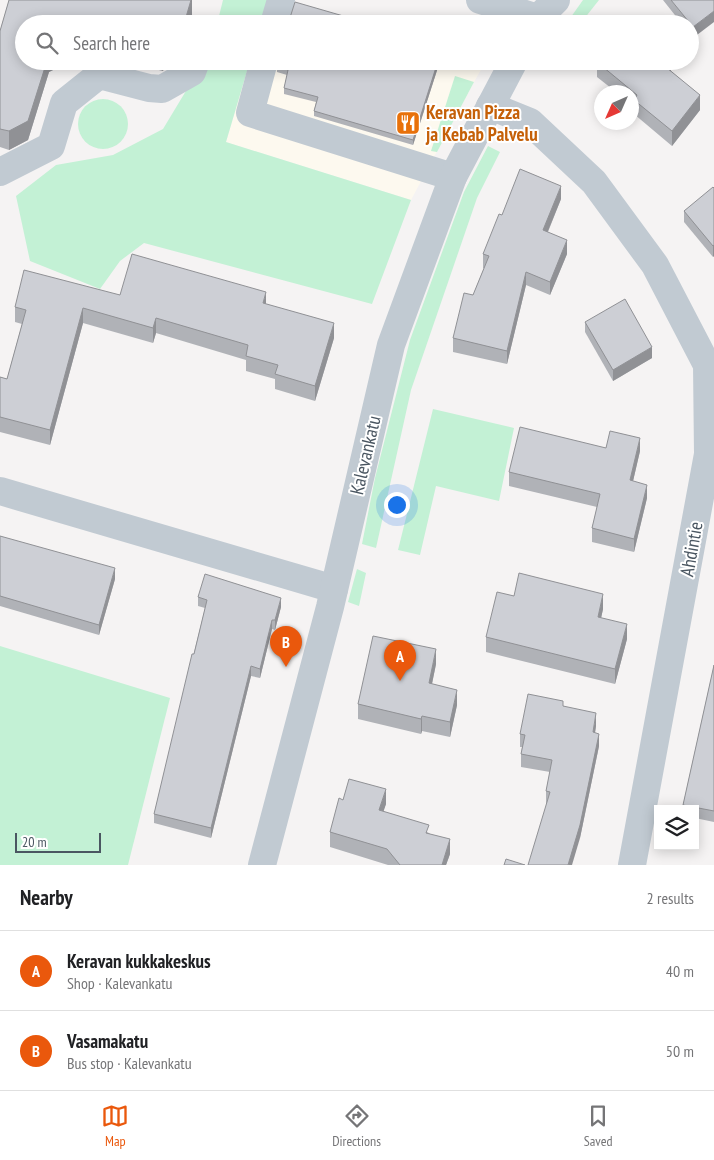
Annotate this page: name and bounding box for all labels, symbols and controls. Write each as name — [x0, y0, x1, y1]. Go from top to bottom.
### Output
search box — [15, 15, 699, 70]
icon: search — [33, 29, 61, 57]
text: Search here — [73, 31, 150, 55]
north arrow — [594, 85, 639, 130]
place label: Keravan Pizza ja Kebab Palvelu — [425, 100, 538, 146]
restaurant icon: Keravan Pizza ja Kebab Palvelu — [395, 110, 421, 136]
street label: Kalevankatu — [344, 413, 386, 497]
your location — [384, 492, 410, 518]
street label: Ahdintie — [674, 520, 708, 578]
pin: B — [270, 626, 302, 667]
pin: A — [384, 640, 416, 681]
map controls — [654, 805, 699, 850]
button: layers — [654, 805, 699, 850]
scale bar — [15, 830, 101, 853]
text: 20 m — [22, 833, 47, 851]
text: Nearby — [20, 884, 73, 911]
text: 2 results — [647, 888, 694, 908]
text: Keravan kukkakeskus — [67, 949, 211, 973]
text: A — [32, 961, 40, 981]
text: 40 m — [666, 961, 694, 981]
text: Shop · Kalevankatu — [67, 973, 173, 993]
text: Vasamakatu — [67, 1029, 148, 1053]
text: B — [32, 1041, 40, 1061]
text: 50 m — [666, 1041, 694, 1061]
text: Bus stop · Kalevankatu — [67, 1053, 192, 1073]
tab: Map — [101, 1102, 129, 1150]
tab: Directions — [332, 1102, 381, 1150]
tab: Saved — [584, 1102, 613, 1150]

